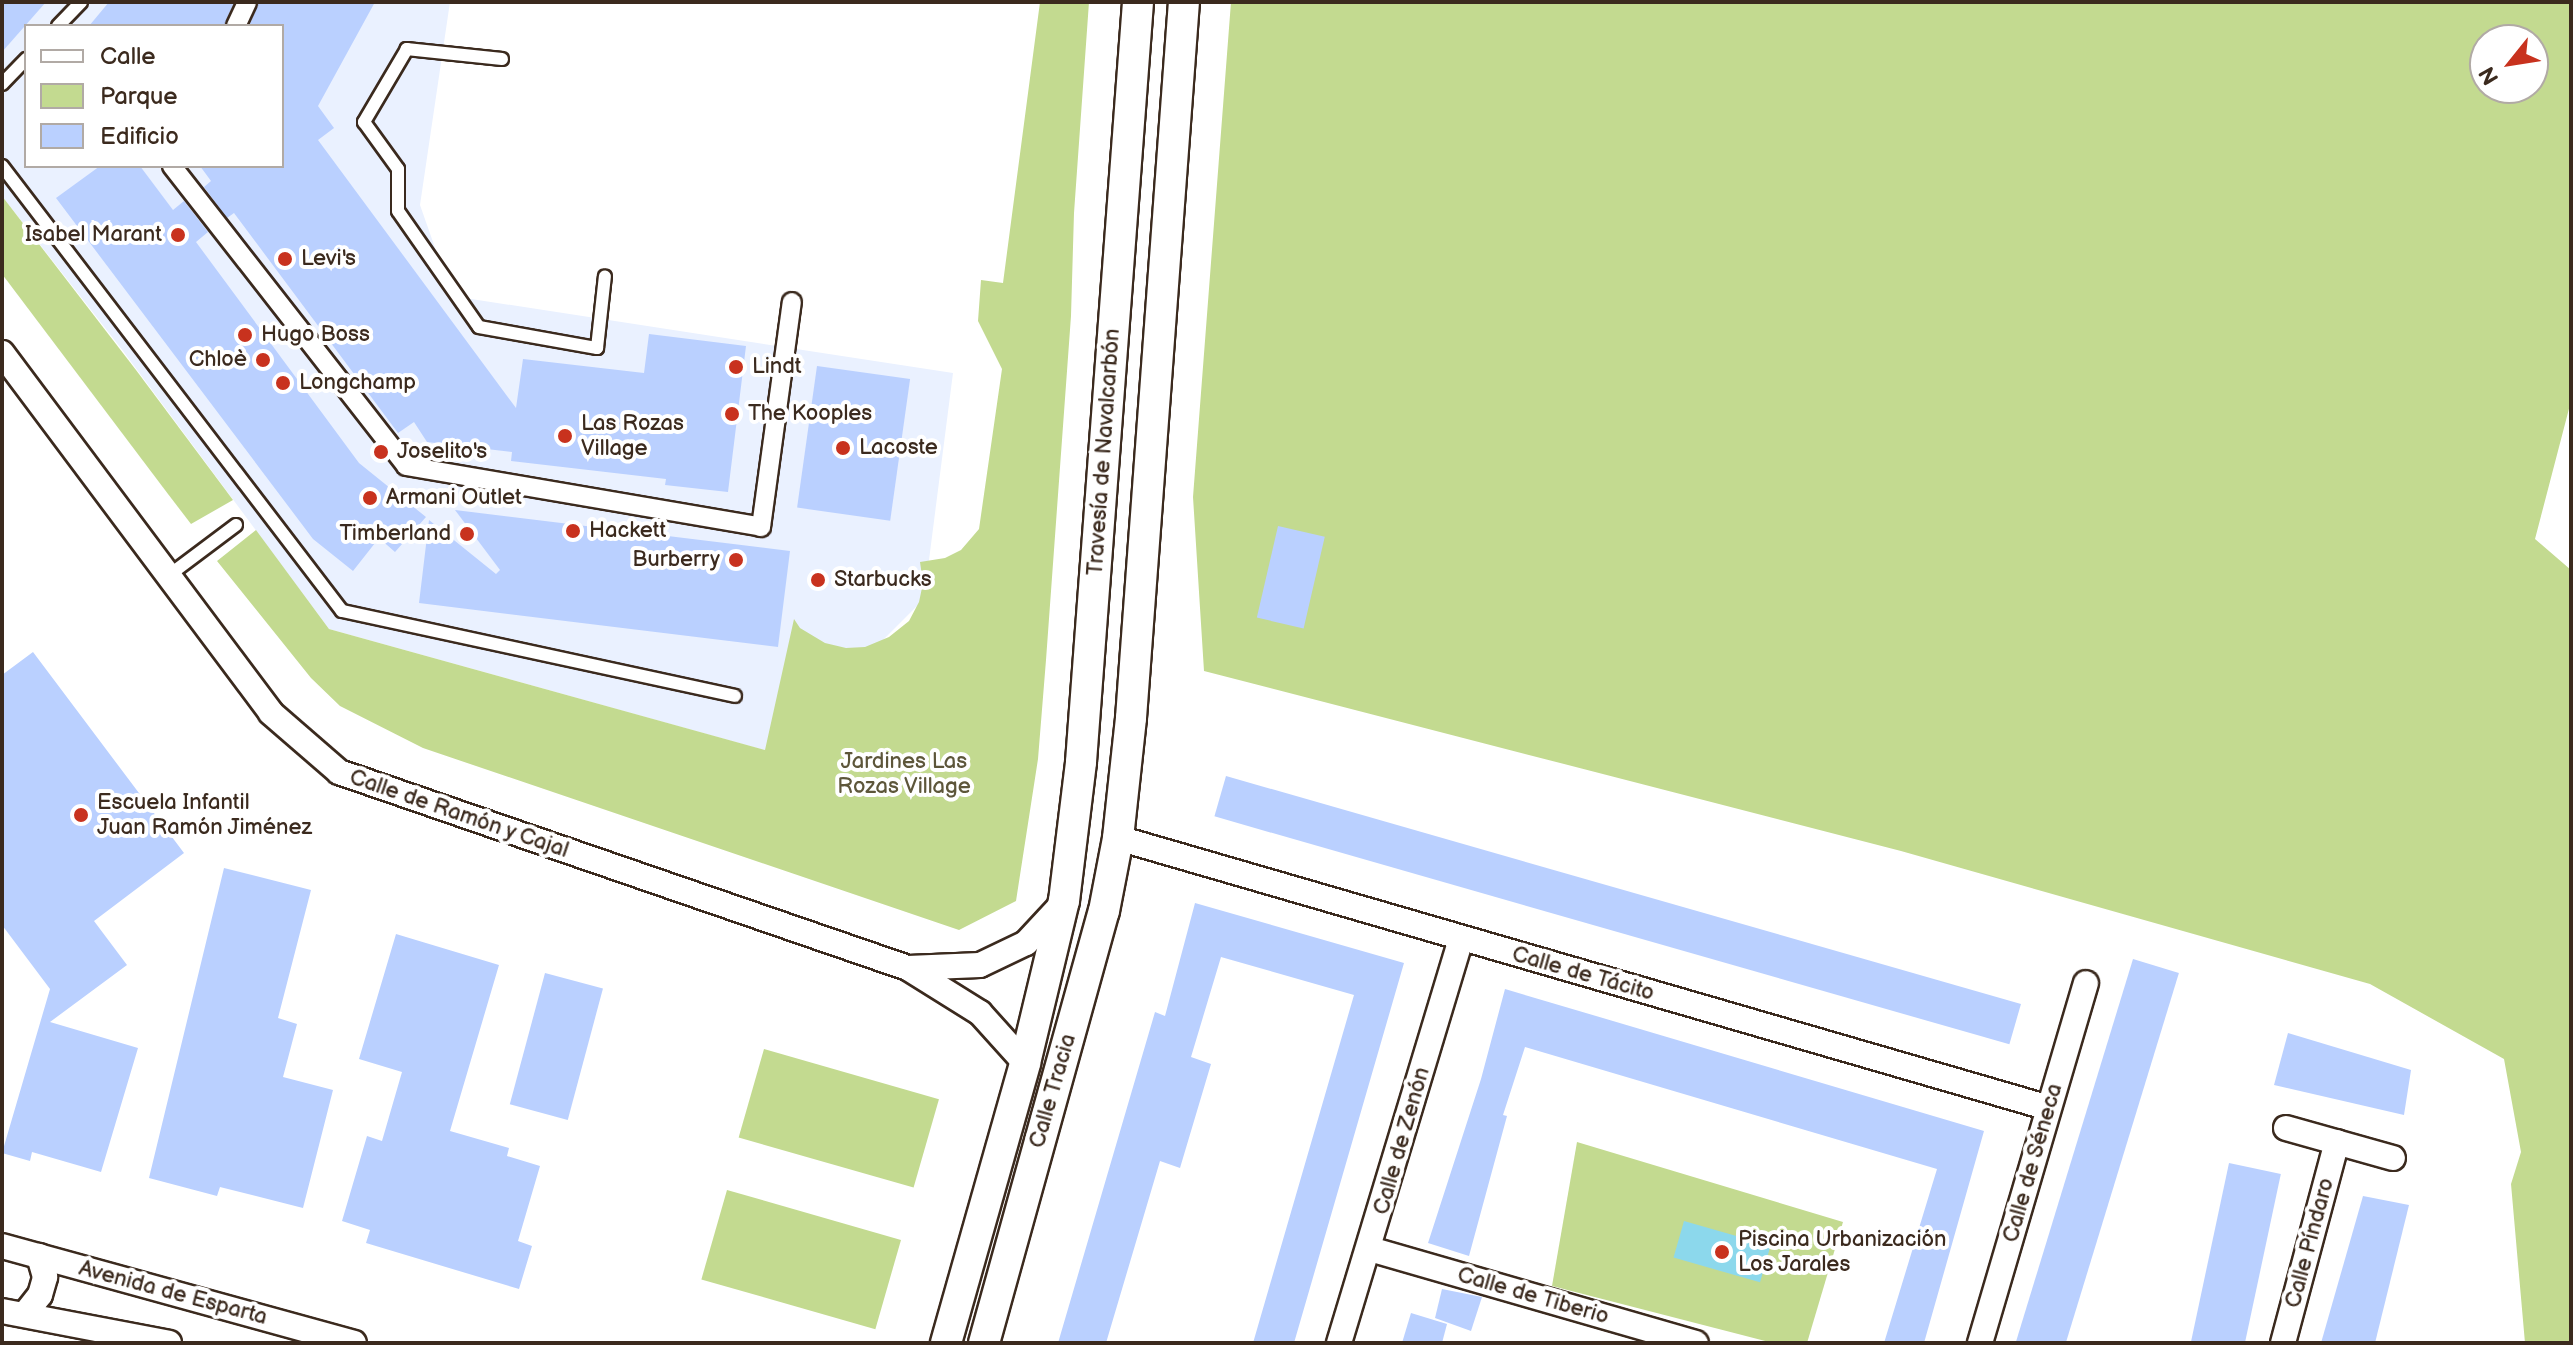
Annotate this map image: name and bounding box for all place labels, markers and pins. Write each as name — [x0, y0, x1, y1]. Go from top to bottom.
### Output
place label: Isabel Marant — [25, 222, 162, 248]
marker: Isabel Marant — [169, 226, 187, 244]
place label: Levi's — [301, 246, 356, 272]
marker: Levi's — [276, 250, 294, 268]
place label: Hugo Boss — [261, 322, 370, 348]
marker: Hugo Boss — [236, 326, 254, 344]
place label: Chloè — [189, 347, 247, 373]
marker: Chloè — [254, 351, 272, 369]
place label: Lindt — [752, 354, 802, 380]
marker: Lindt — [727, 358, 745, 376]
place label: Longchamp — [299, 370, 416, 396]
marker: Longchamp — [274, 374, 292, 392]
place label: The Kooples — [748, 401, 872, 427]
marker: The Kooples — [723, 405, 741, 423]
place label: Las Rozas Village — [581, 410, 684, 462]
marker: Las Rozas Village — [556, 427, 574, 445]
place label: Lacoste — [859, 435, 938, 461]
place label: Joselito's — [397, 439, 487, 465]
marker: Lacoste — [834, 439, 852, 457]
marker: Joselito's — [372, 443, 390, 461]
place label: Armani Outlet — [386, 485, 522, 511]
marker: Armani Outlet — [361, 489, 379, 507]
place label: Hackett — [589, 518, 666, 544]
place label: Timberland — [340, 521, 451, 547]
marker: Hackett — [564, 522, 582, 540]
marker: Timberland — [458, 525, 476, 543]
place label: Burberry — [632, 547, 720, 573]
marker: Burberry — [727, 551, 745, 569]
place label: Starbucks — [834, 567, 932, 593]
marker: Starbucks — [809, 571, 827, 589]
place label: Escuela Infantil Juan Ramón Jiménez — [97, 789, 313, 840]
marker: Escuela Infantil Juan Ramón Jiménez — [72, 806, 90, 824]
place label: Piscina Urbanización Los Jarales — [1738, 1226, 1946, 1278]
marker: Piscina Urbanización Los Jarales — [1713, 1243, 1731, 1261]

